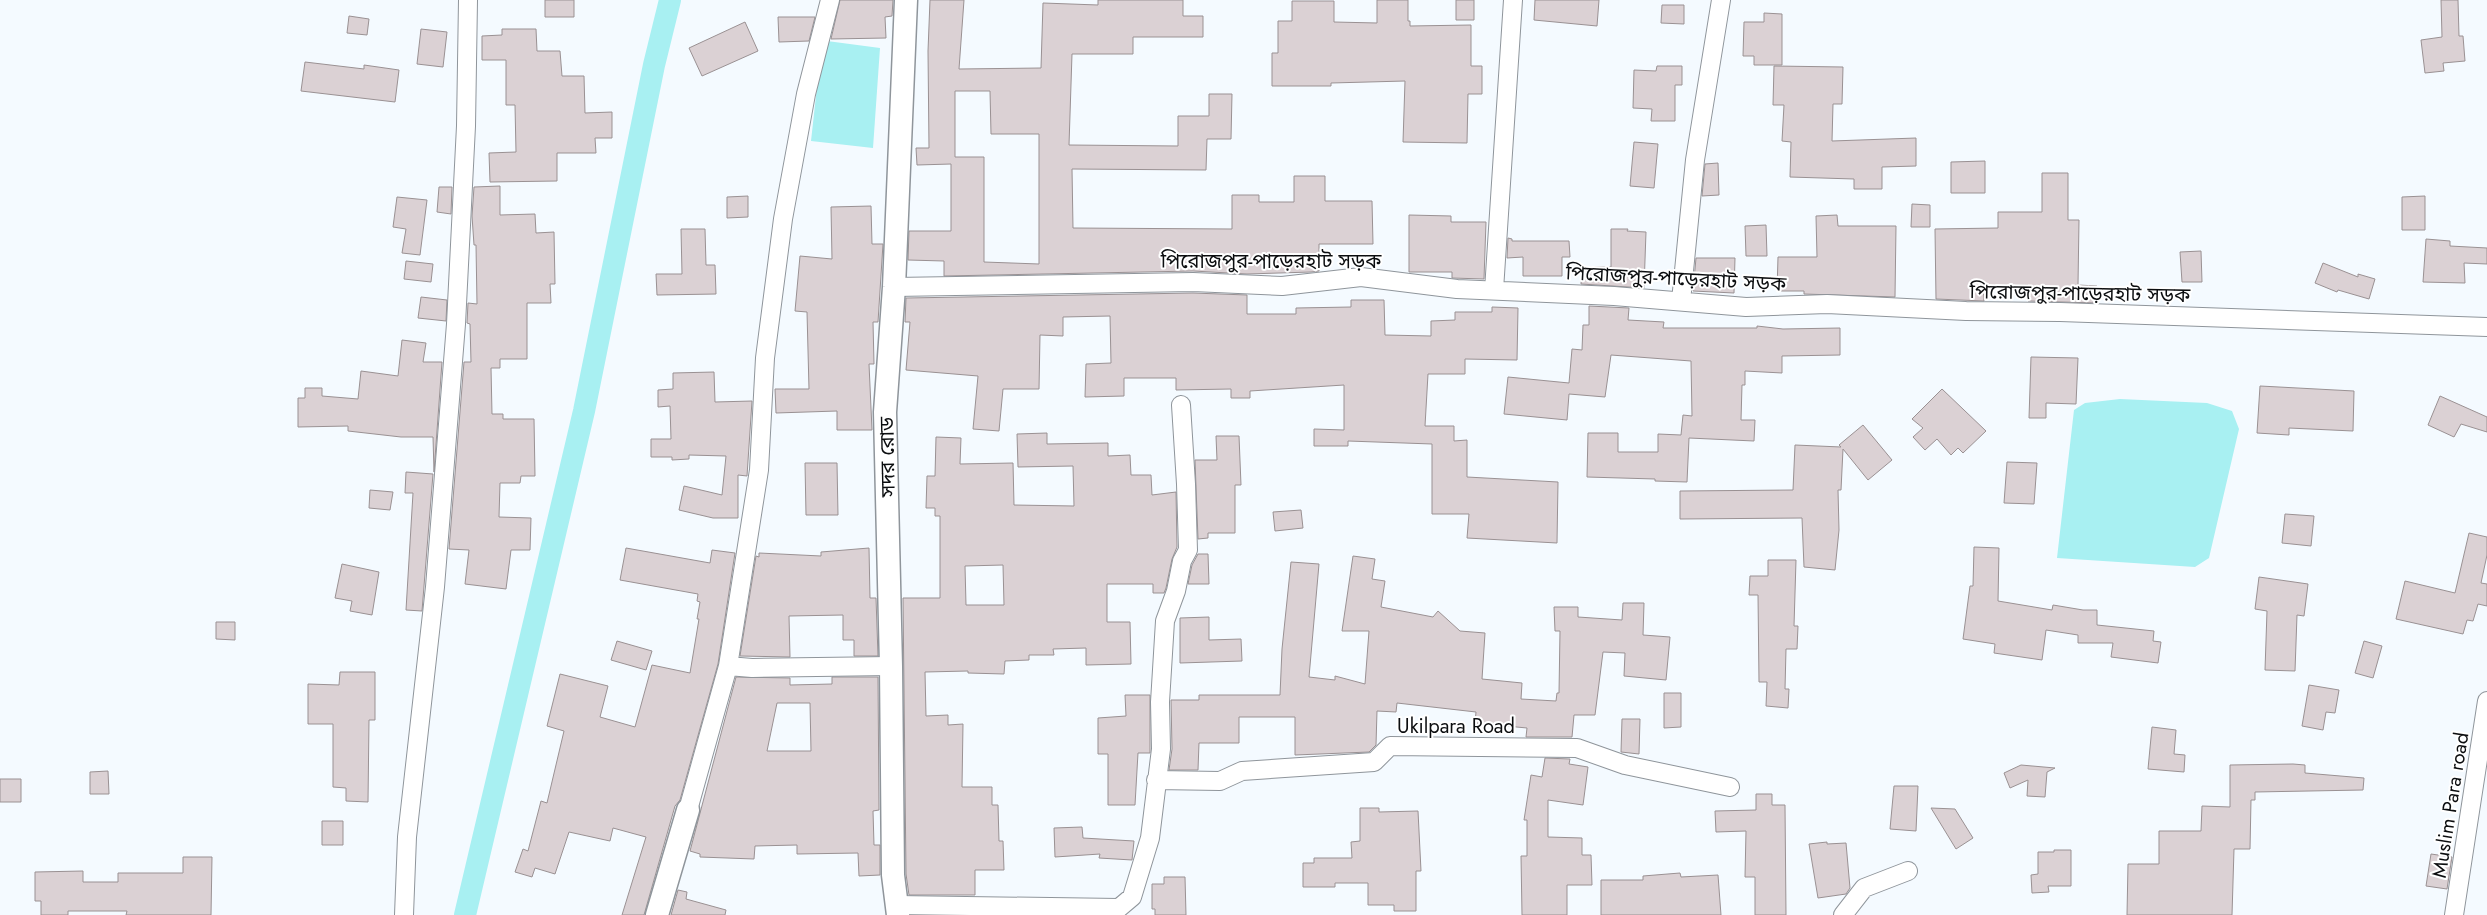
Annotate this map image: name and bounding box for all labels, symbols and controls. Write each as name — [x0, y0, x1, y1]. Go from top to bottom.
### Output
street label: পিরোজপুর-পাড়েরহাট সড়ক — [1160, 247, 1382, 276]
street label: পিরোজপুর-পাড়েরহাট সড়ক — [1564, 258, 1788, 299]
street label: পিরোজপুর-পাড়েরহাট সড়ক — [1968, 277, 2191, 310]
street label: সদর রোড — [872, 416, 903, 498]
street label: Ukilpara Road — [1397, 712, 1515, 741]
street label: Muslim Para road — [2425, 730, 2476, 880]

